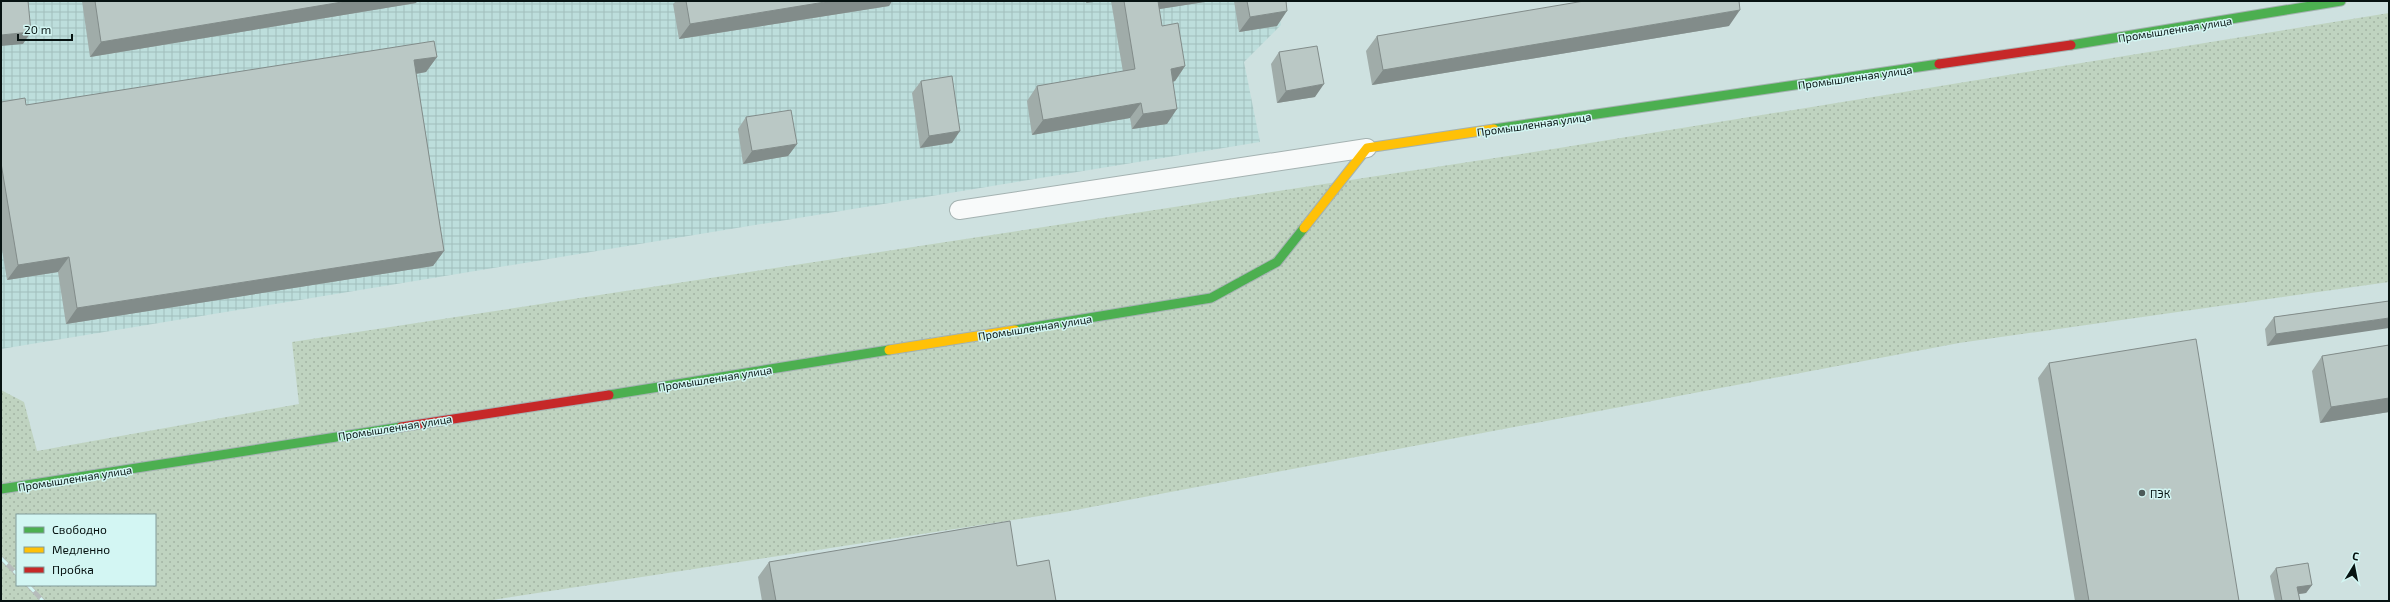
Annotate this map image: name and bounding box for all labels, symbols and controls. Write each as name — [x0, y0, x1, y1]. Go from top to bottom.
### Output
street label: Промышленная улица — [2117, 14, 2233, 45]
scale bar — [18, 16, 72, 42]
text: 20 m — [24, 22, 51, 36]
street label: Промышленная улица — [1797, 63, 1913, 92]
street label: Промышленная улица — [1476, 110, 1592, 139]
street label: Промышленная улица — [977, 312, 1093, 343]
street label: Промышленная улица — [657, 363, 773, 394]
street label: Промышленная улица — [337, 412, 453, 443]
street label: Промышленная улица — [17, 463, 133, 494]
place label: ПЭК — [2150, 487, 2171, 500]
marker: ПЭК — [2137, 488, 2147, 498]
legend — [16, 514, 156, 586]
text: Свободно — [52, 522, 107, 536]
text: Медленно — [52, 542, 110, 556]
north arrow — [2334, 546, 2374, 586]
text: С — [2352, 549, 2361, 563]
text: Пробка — [52, 562, 94, 576]

